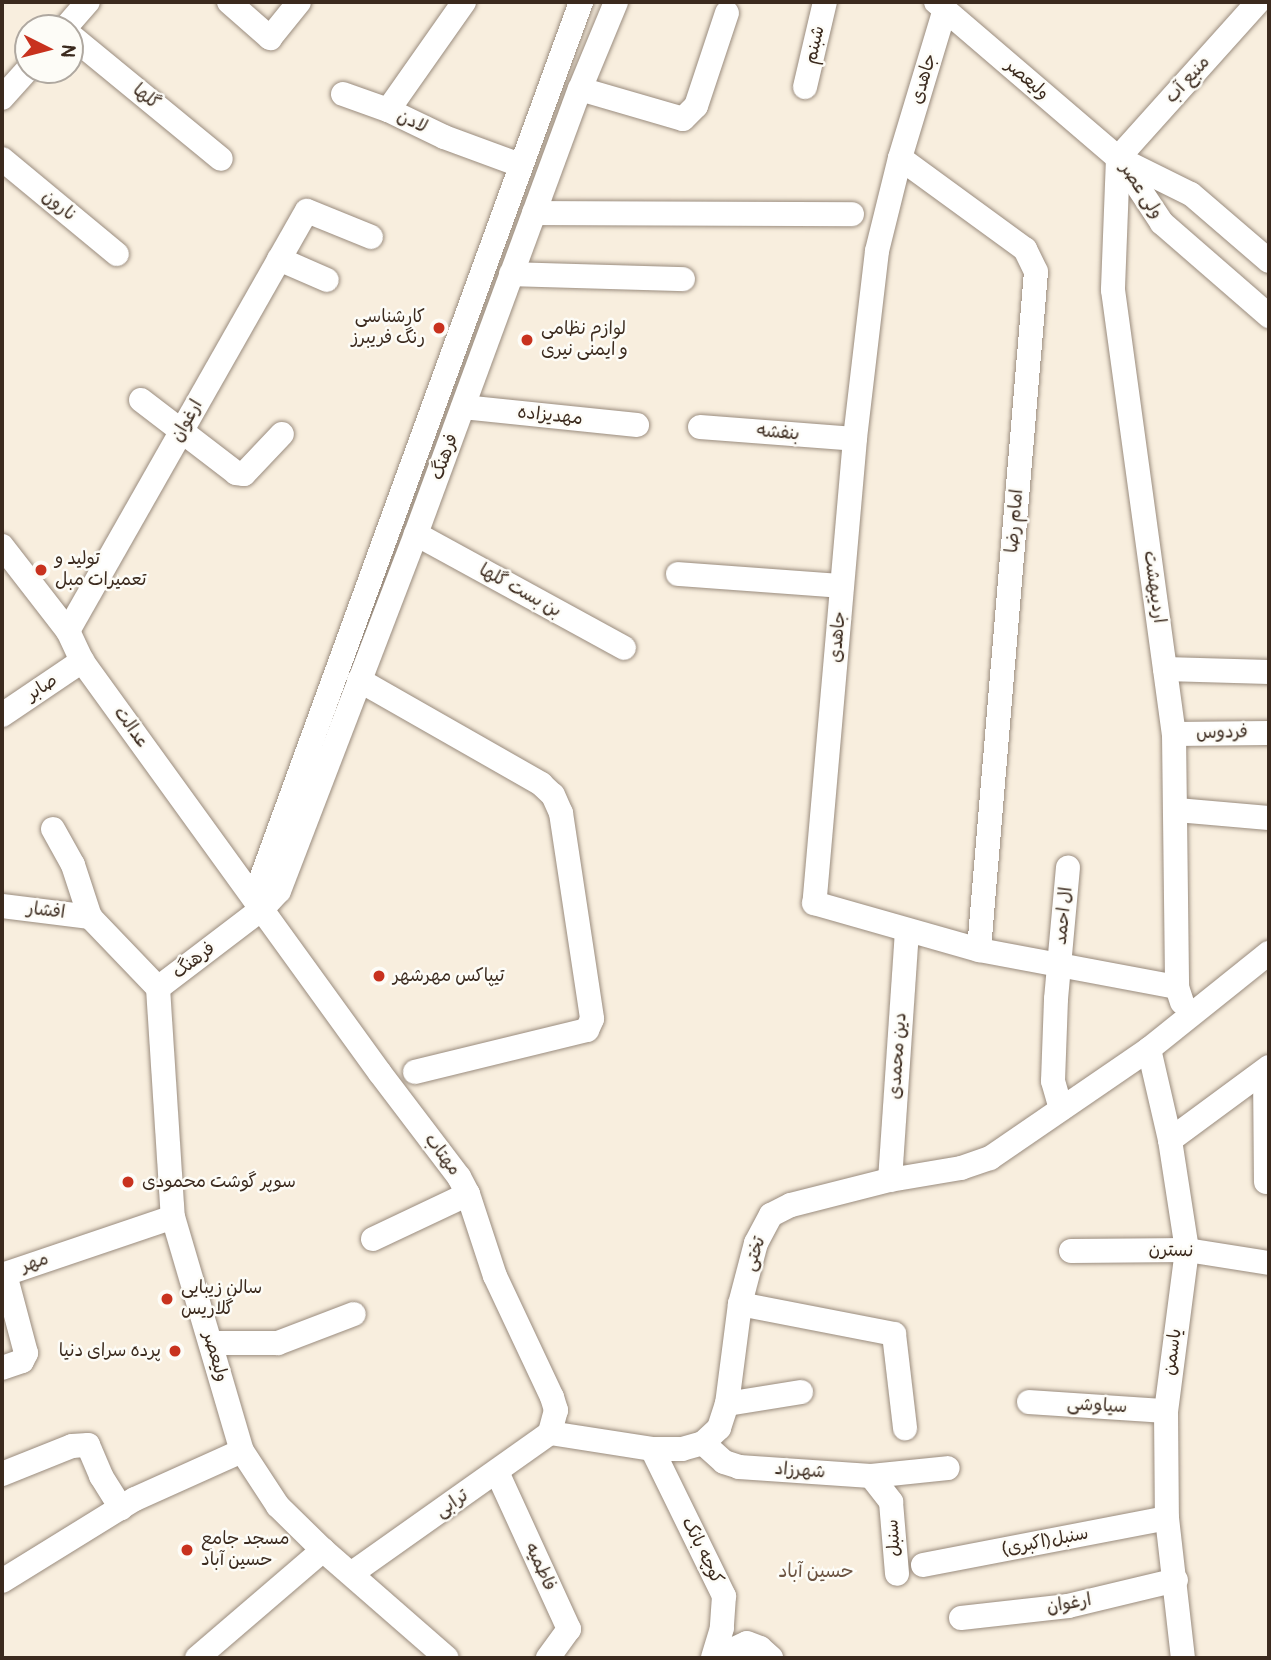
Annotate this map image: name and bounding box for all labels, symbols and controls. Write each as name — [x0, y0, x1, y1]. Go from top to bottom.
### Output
north arrow — [14, 14, 84, 84]
street label: شبنم — [800, 24, 830, 66]
text: N — [55, 43, 81, 59]
street label: جاهدی — [906, 51, 942, 107]
street label: منبع آب — [1161, 52, 1215, 108]
street label: ولیعصر — [1001, 55, 1053, 105]
street label: گلها — [128, 80, 164, 114]
street label: لادن — [393, 105, 431, 139]
street label: ولی عصر — [1115, 159, 1167, 223]
street label: نارون — [37, 186, 81, 226]
place label: کارشناسی رنگ فریبرز — [351, 307, 425, 350]
place label: لوازم نظامی و ایمنی نیری — [541, 319, 628, 362]
marker: کارشناسی رنگ فریبرز — [431, 320, 447, 336]
marker: لوازم نظامی و ایمنی نیری — [519, 332, 535, 348]
street label: ارغوان — [166, 396, 208, 446]
street label: مهدیزاده — [516, 402, 584, 430]
street label: بنفشه — [756, 420, 800, 446]
street label: فرهنگ — [427, 431, 463, 483]
street label: امام رضا — [1001, 488, 1029, 554]
place label: تولید و تعمیرات مبل — [55, 549, 147, 592]
street label: اردیبهشت — [1138, 549, 1170, 625]
street label: بن بست گلها — [475, 560, 565, 622]
marker: تولید و تعمیرات مبل — [33, 562, 49, 578]
street label: جاهدی — [825, 610, 851, 664]
street label: صابر — [22, 670, 62, 706]
street label: عدالت — [109, 703, 153, 753]
street label: فردوس — [1196, 722, 1248, 744]
street label: ال احمد — [1050, 886, 1078, 946]
street label: افشار — [26, 898, 66, 924]
street label: فرهنگ — [168, 938, 220, 984]
place label: تیپاکس مهرشهر — [393, 965, 505, 987]
marker: تیپاکس مهرشهر — [371, 968, 387, 984]
street label: دین محمدی — [884, 1012, 912, 1100]
street label: مهتاب — [419, 1130, 465, 1180]
place label: سوپر گوشت محمودی — [142, 1171, 296, 1193]
marker: سوپر گوشت محمودی — [120, 1174, 136, 1190]
street label: تختی — [739, 1234, 771, 1274]
street label: نسترن — [1148, 1239, 1194, 1263]
street label: مهر — [19, 1248, 51, 1278]
place label: سالن زیبایی گلاریس — [181, 1278, 262, 1320]
marker: سالن زیبایی گلاریس — [159, 1291, 175, 1307]
street label: یاسمن — [1159, 1327, 1187, 1377]
street label: ولیعصر — [198, 1330, 232, 1384]
place label: پرده سرای دنیا — [59, 1340, 161, 1362]
marker: پرده سرای دنیا — [167, 1343, 183, 1359]
street label: سیاوشی — [1066, 1394, 1128, 1418]
street label: شهرزاد — [774, 1458, 826, 1484]
street label: ترابی — [432, 1485, 472, 1523]
street label: کوچه بانک — [677, 1514, 727, 1588]
street label: سنبل — [882, 1519, 906, 1557]
street label: سنبل(اکبری) — [1000, 1523, 1090, 1561]
place label: مسجد جامع حسین آباد — [201, 1529, 289, 1572]
street label: فاطمیه — [520, 1540, 560, 1594]
marker: مسجد جامع حسین آباد — [179, 1542, 195, 1558]
district label: حسین آباد — [778, 1561, 854, 1583]
street label: ارغوان — [1045, 1589, 1093, 1619]

